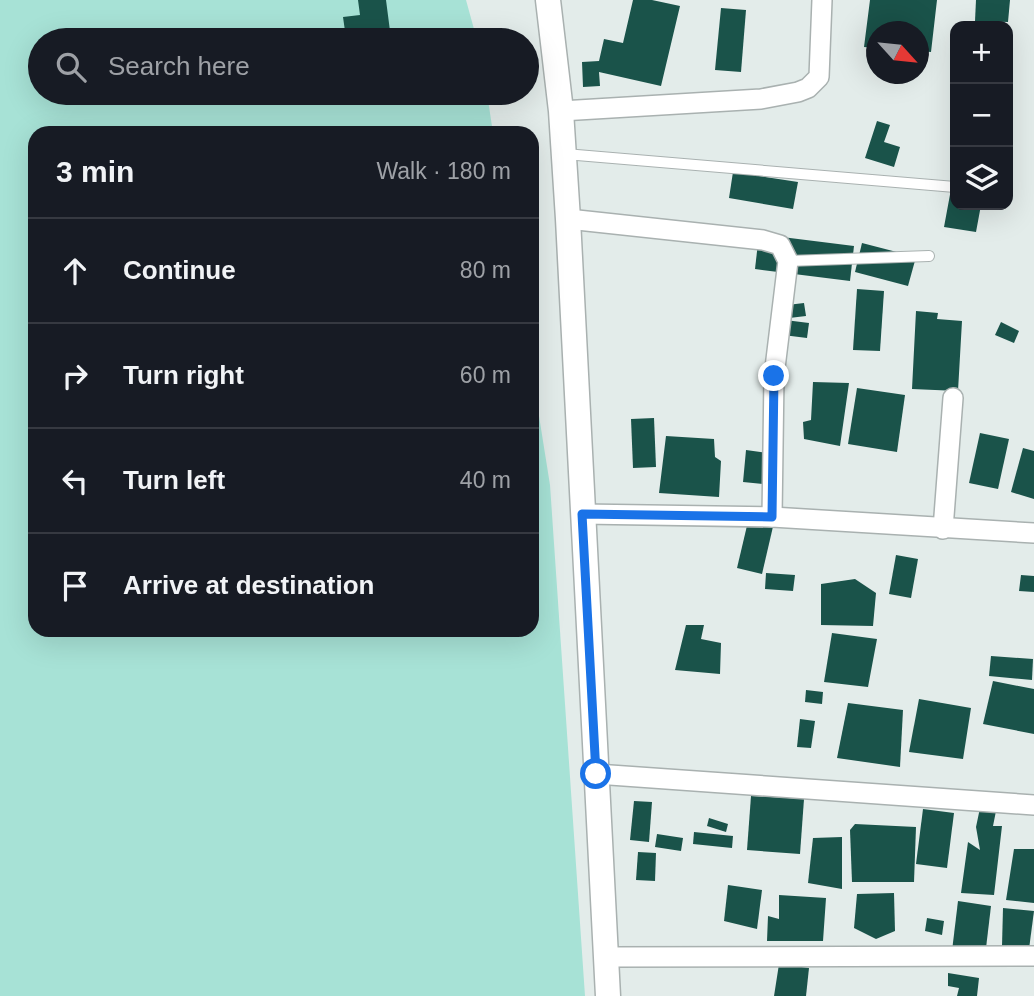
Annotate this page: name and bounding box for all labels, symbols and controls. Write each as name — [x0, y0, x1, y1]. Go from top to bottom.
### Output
north arrow — [866, 21, 929, 84]
map controls — [950, 21, 1013, 210]
button: + — [950, 21, 1013, 84]
search box — [28, 28, 539, 105]
icon: search — [52, 48, 90, 86]
text: Search here — [108, 51, 250, 81]
button: − — [950, 84, 1013, 147]
button: layers — [950, 147, 1013, 210]
text: 3 min — [56, 155, 134, 188]
text: Walk · 180 m — [376, 158, 511, 184]
icon: ahead — [56, 252, 94, 290]
text: Continue — [123, 255, 236, 285]
text: 80 m — [460, 257, 511, 283]
icon: right — [56, 357, 94, 395]
text: Turn right — [123, 360, 244, 390]
route end — [758, 360, 789, 391]
text: 60 m — [460, 362, 511, 388]
icon: left — [56, 462, 94, 500]
text: Turn left — [123, 465, 225, 495]
text: 40 m — [460, 467, 511, 493]
icon: arrive — [56, 567, 94, 605]
text: Arrive at destination — [123, 570, 374, 600]
route start — [580, 758, 611, 789]

